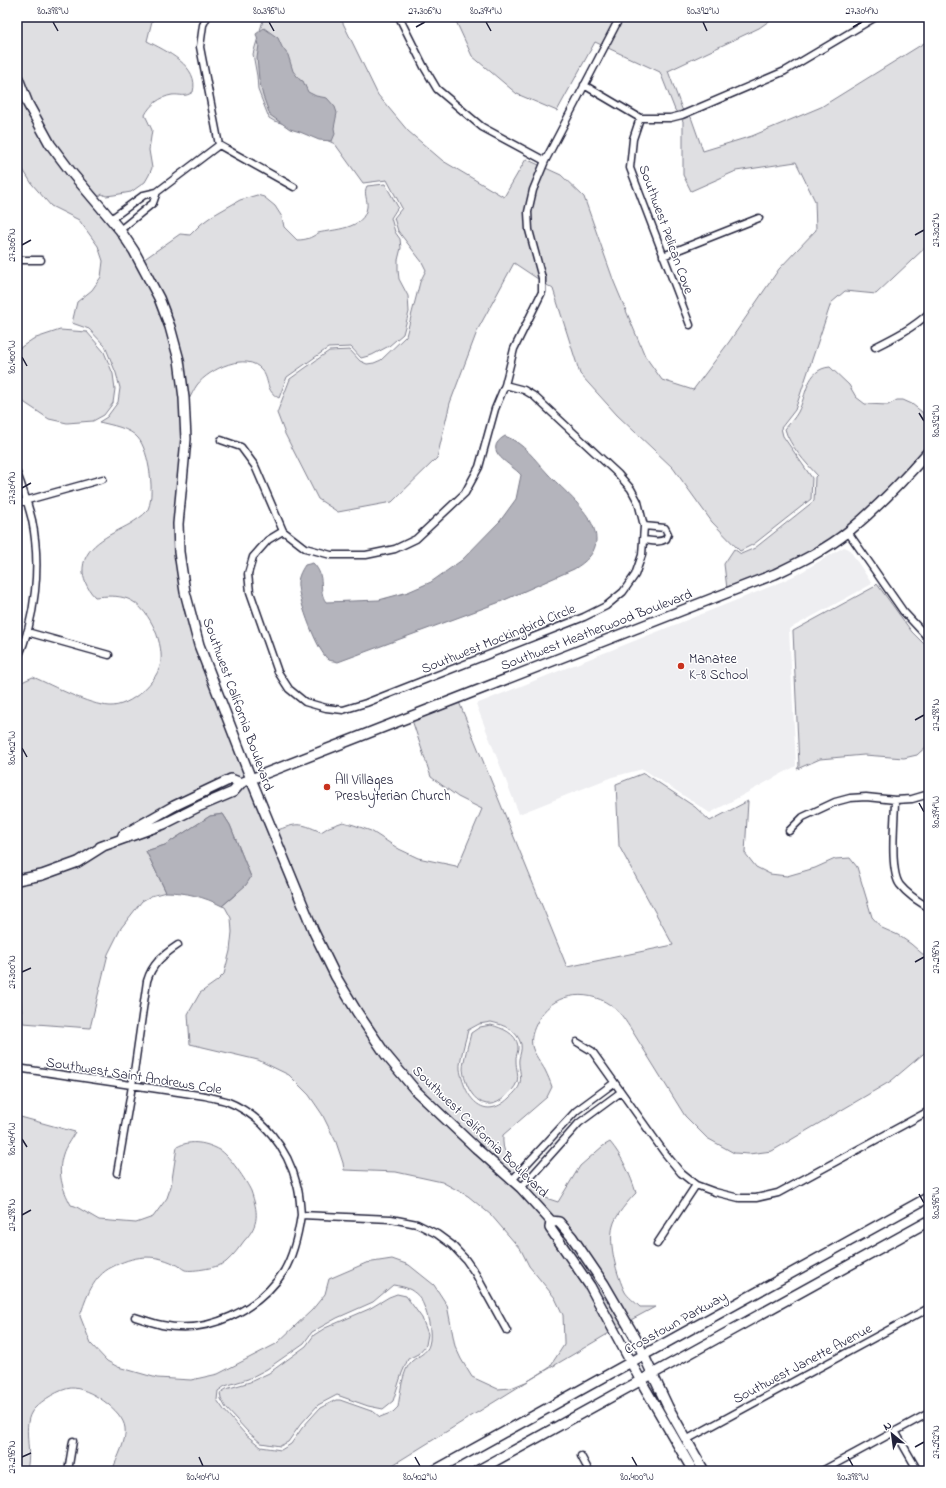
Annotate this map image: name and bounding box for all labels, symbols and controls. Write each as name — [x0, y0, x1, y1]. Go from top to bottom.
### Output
text: 80.398°W — [37, 4, 69, 19]
text: 80.396°W — [253, 4, 285, 19]
text: 27.306°N — [408, 4, 442, 19]
text: 80.394°W — [470, 4, 502, 19]
text: 80.392°W — [687, 4, 720, 19]
text: 27.304°N — [845, 4, 879, 19]
street label: Southwest Pelican Cove — [632, 162, 699, 298]
text: 27.302°N — [929, 213, 944, 247]
text: 27.306°N — [5, 228, 20, 262]
text: 80.400°W — [5, 340, 20, 374]
text: 80.392°W — [929, 404, 944, 437]
text: 27.304°N — [5, 471, 20, 505]
street label: Southwest Heatherwood Boulevard — [498, 584, 696, 677]
street label: Southwest Mockingbird Circle — [418, 599, 580, 681]
street label: Southwest California Boulevard — [196, 615, 279, 794]
place label: Manatee K-8 School — [689, 649, 748, 686]
marker: Manatee K-8 School — [676, 661, 686, 671]
text: 27.298°N — [929, 699, 944, 731]
text: 80.402°W — [5, 731, 20, 765]
place label: All Villages Presbyterian Church — [335, 770, 451, 808]
marker: All Villages Presbyterian Church — [322, 782, 332, 792]
text: 80.394°W — [929, 796, 944, 828]
text: 27.296°N — [929, 940, 944, 973]
text: 27.300°N — [5, 955, 20, 989]
street label: Southwest Saint Andrews Cole — [44, 1052, 224, 1101]
street label: Southwest California Boulevard — [407, 1061, 553, 1203]
text: 80.404°W — [5, 1122, 20, 1156]
text: 80.396°W — [929, 1187, 944, 1219]
text: 27.298°N — [5, 1199, 20, 1231]
street label: Crosstown Parkway — [620, 1286, 732, 1361]
street label: Southwest Janette Avenue — [729, 1318, 877, 1410]
north arrow — [872, 1414, 912, 1454]
text: N — [881, 1417, 895, 1435]
text: 27.292°N — [929, 1425, 944, 1459]
text: 27.296°N — [5, 1440, 20, 1473]
text: 80.404°W — [186, 1470, 220, 1485]
text: 80.402°W — [403, 1470, 437, 1485]
text: 80.400°W — [620, 1470, 654, 1485]
text: 80.398°W — [837, 1470, 869, 1485]

